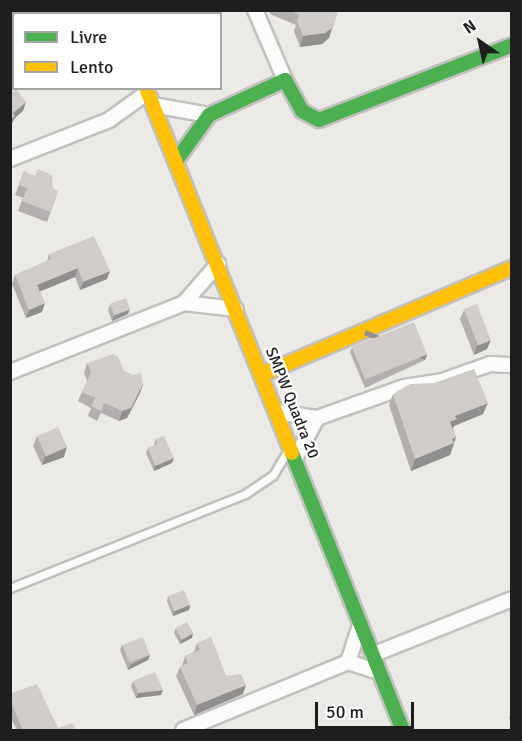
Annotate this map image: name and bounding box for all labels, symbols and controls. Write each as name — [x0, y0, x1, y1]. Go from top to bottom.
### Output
legend — [12, 12, 222, 90]
north arrow — [450, 12, 510, 72]
text: N — [460, 16, 480, 38]
text: Livre — [70, 26, 107, 48]
text: Lento — [70, 56, 113, 78]
street label: SMPW Quadra 20 — [261, 345, 323, 461]
scale bar — [318, 690, 417, 728]
text: 50 m — [326, 701, 364, 723]

